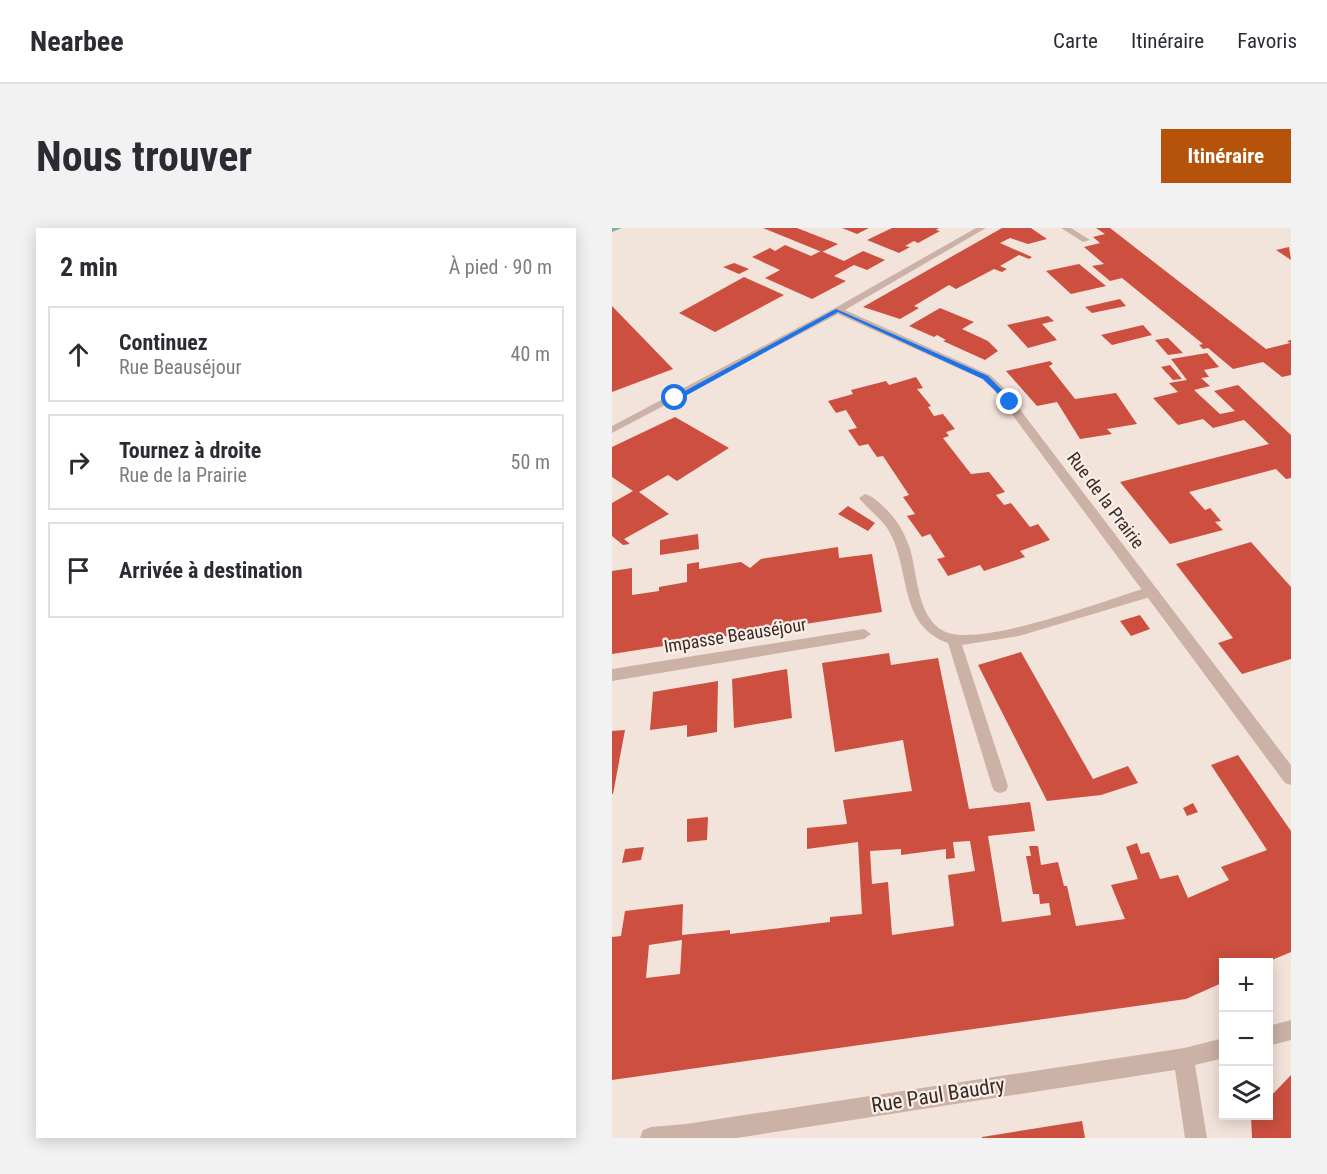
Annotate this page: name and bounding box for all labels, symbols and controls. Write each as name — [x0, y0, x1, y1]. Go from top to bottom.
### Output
text: Nearbee — [30, 25, 124, 58]
text: Carte — [1053, 29, 1098, 53]
text: Itinéraire — [1131, 29, 1204, 53]
text: Favoris — [1237, 29, 1297, 53]
button: Itinéraire — [1161, 129, 1291, 183]
text: Nous trouver — [36, 132, 252, 181]
text: 2 min — [60, 252, 118, 282]
text: À pied · 90 m — [449, 255, 552, 279]
text: Continuez — [119, 330, 208, 355]
icon: ahead — [62, 338, 95, 371]
text: 40 m — [511, 342, 550, 366]
text: Rue Beauséjour — [119, 355, 242, 379]
route start — [661, 384, 687, 410]
route end — [996, 388, 1022, 414]
text: Tournez à droite — [119, 438, 261, 463]
icon: right — [62, 446, 95, 479]
street label: Rue de la Prairie — [1063, 448, 1149, 552]
text: 50 m — [511, 450, 550, 474]
text: Rue de la Prairie — [119, 463, 247, 487]
icon: arrive — [62, 554, 95, 587]
text: Arrivée à destination — [119, 558, 303, 583]
street label: Impasse Beauséjour — [662, 613, 808, 657]
map controls — [1219, 958, 1273, 1120]
button: + — [1219, 958, 1273, 1012]
button: − — [1219, 1012, 1273, 1066]
button: layers — [1219, 1066, 1273, 1120]
street label: Rue Paul Baudry — [870, 1073, 1007, 1117]

